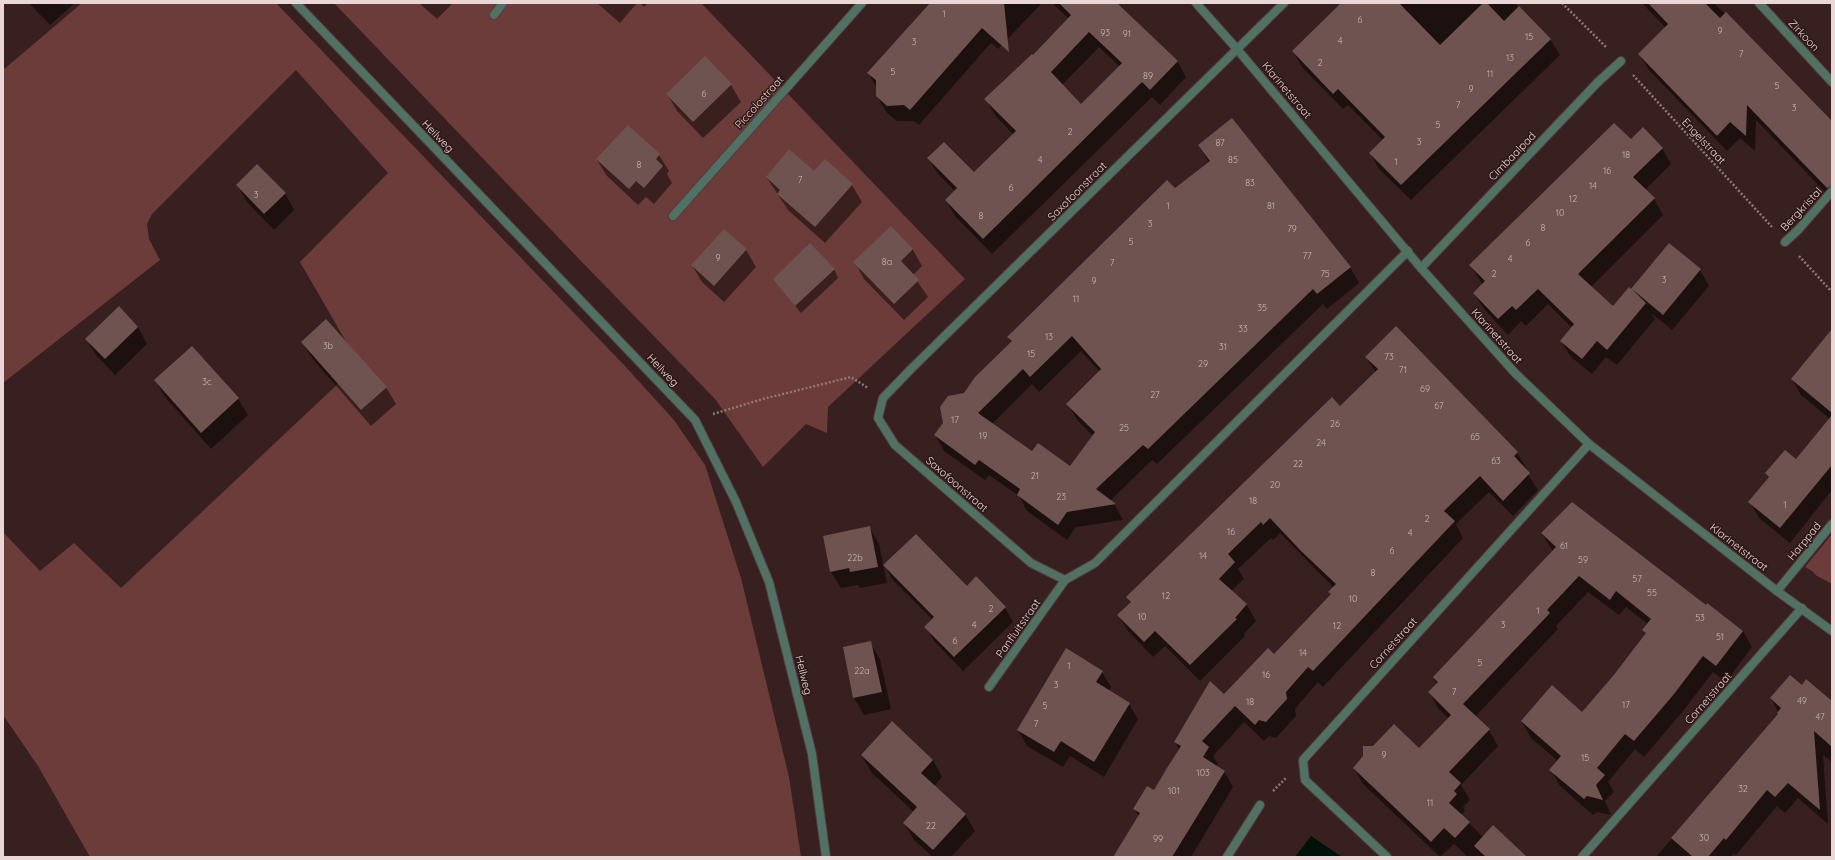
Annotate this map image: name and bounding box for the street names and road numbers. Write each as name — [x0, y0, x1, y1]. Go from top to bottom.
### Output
street label: Zirkoon — [1786, 16, 1822, 54]
street label: Klarinetstraat — [1259, 59, 1315, 121]
street label: Piccolostraat — [732, 73, 787, 131]
street label: Engelstraat — [1679, 115, 1729, 167]
street label: Heilweg — [419, 117, 457, 155]
street label: Cimbaalpad — [1485, 129, 1539, 183]
street label: Saxofoonstraat — [1044, 158, 1110, 224]
street label: Bergkristal — [1777, 184, 1825, 234]
street label: Klarinetstraat — [1468, 305, 1526, 367]
street label: Heilweg — [644, 351, 682, 389]
street label: Saxofoonstraat — [923, 453, 991, 515]
street label: Harppad — [1784, 519, 1824, 563]
street label: Klarinetstraat — [1707, 520, 1771, 574]
street label: Panfluitstraat — [993, 596, 1044, 660]
street label: Cornetstraat — [1366, 614, 1420, 672]
street label: Heilweg — [792, 654, 816, 696]
street label: Cornetstraat — [1681, 669, 1735, 727]

